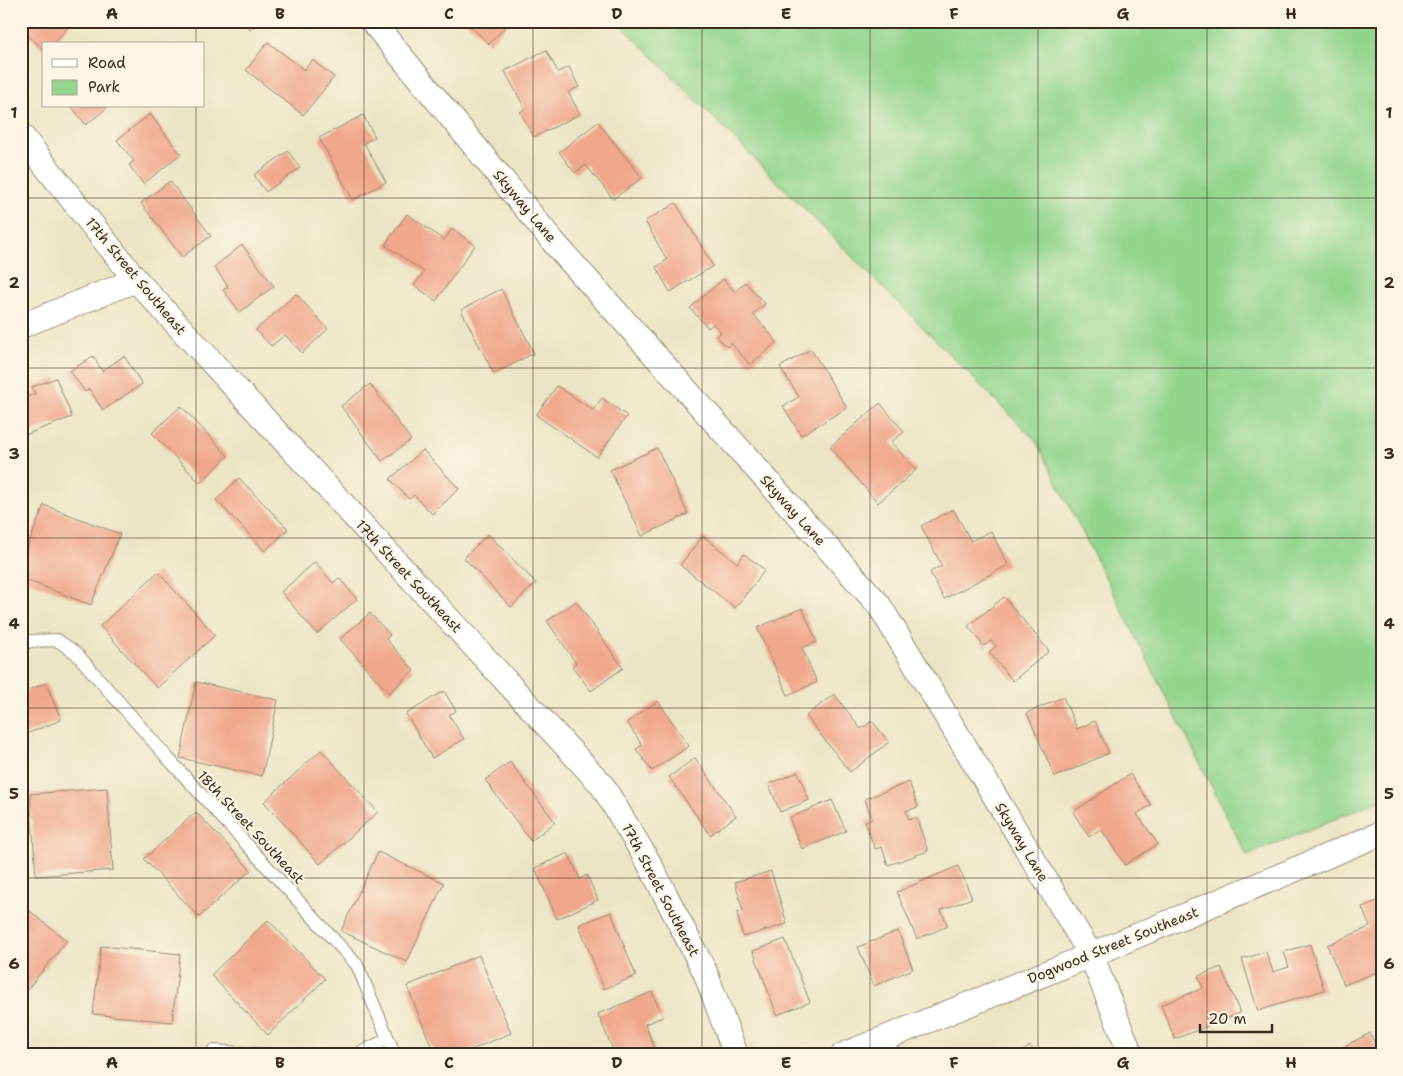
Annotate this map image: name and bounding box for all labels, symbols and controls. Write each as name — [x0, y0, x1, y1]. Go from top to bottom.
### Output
text: A — [106, 3, 118, 24]
text: B — [275, 3, 285, 24]
text: C — [444, 3, 454, 24]
text: D — [611, 3, 623, 24]
text: E — [781, 3, 791, 24]
text: F — [949, 3, 959, 24]
text: G — [1117, 3, 1130, 24]
text: H — [1285, 3, 1297, 24]
legend — [42, 42, 205, 108]
text: Road — [88, 53, 126, 73]
text: Park — [88, 77, 120, 97]
text: 1 — [10, 102, 18, 123]
text: 1 — [1385, 102, 1393, 123]
street label: Skyway Lane — [489, 166, 561, 246]
street label: 17th Street Southeast — [82, 214, 190, 338]
text: 2 — [8, 272, 20, 293]
text: 2 — [1383, 272, 1395, 293]
text: 3 — [8, 443, 20, 464]
text: 3 — [1383, 443, 1395, 464]
street label: Skyway Lane — [756, 471, 830, 549]
street label: 17th Street Southeast — [352, 516, 466, 636]
text: 4 — [8, 613, 20, 634]
text: 4 — [1383, 613, 1395, 634]
street label: 18th Street Southeast — [194, 767, 308, 887]
text: 5 — [9, 783, 19, 804]
text: 5 — [1384, 783, 1394, 804]
street label: Skyway Lane — [991, 799, 1053, 885]
street label: 17th Street Southeast — [618, 820, 704, 960]
street label: Dogwood Street Southeast — [1025, 902, 1201, 988]
text: 6 — [8, 953, 20, 974]
text: 6 — [1383, 953, 1395, 974]
scale bar — [1200, 1001, 1273, 1033]
text: 20 m — [1208, 1009, 1247, 1029]
text: A — [106, 1052, 118, 1073]
text: B — [275, 1052, 285, 1073]
text: C — [444, 1052, 454, 1073]
text: D — [611, 1052, 623, 1073]
text: E — [781, 1052, 791, 1073]
text: F — [949, 1052, 959, 1073]
text: G — [1117, 1052, 1130, 1073]
text: H — [1285, 1052, 1297, 1073]

